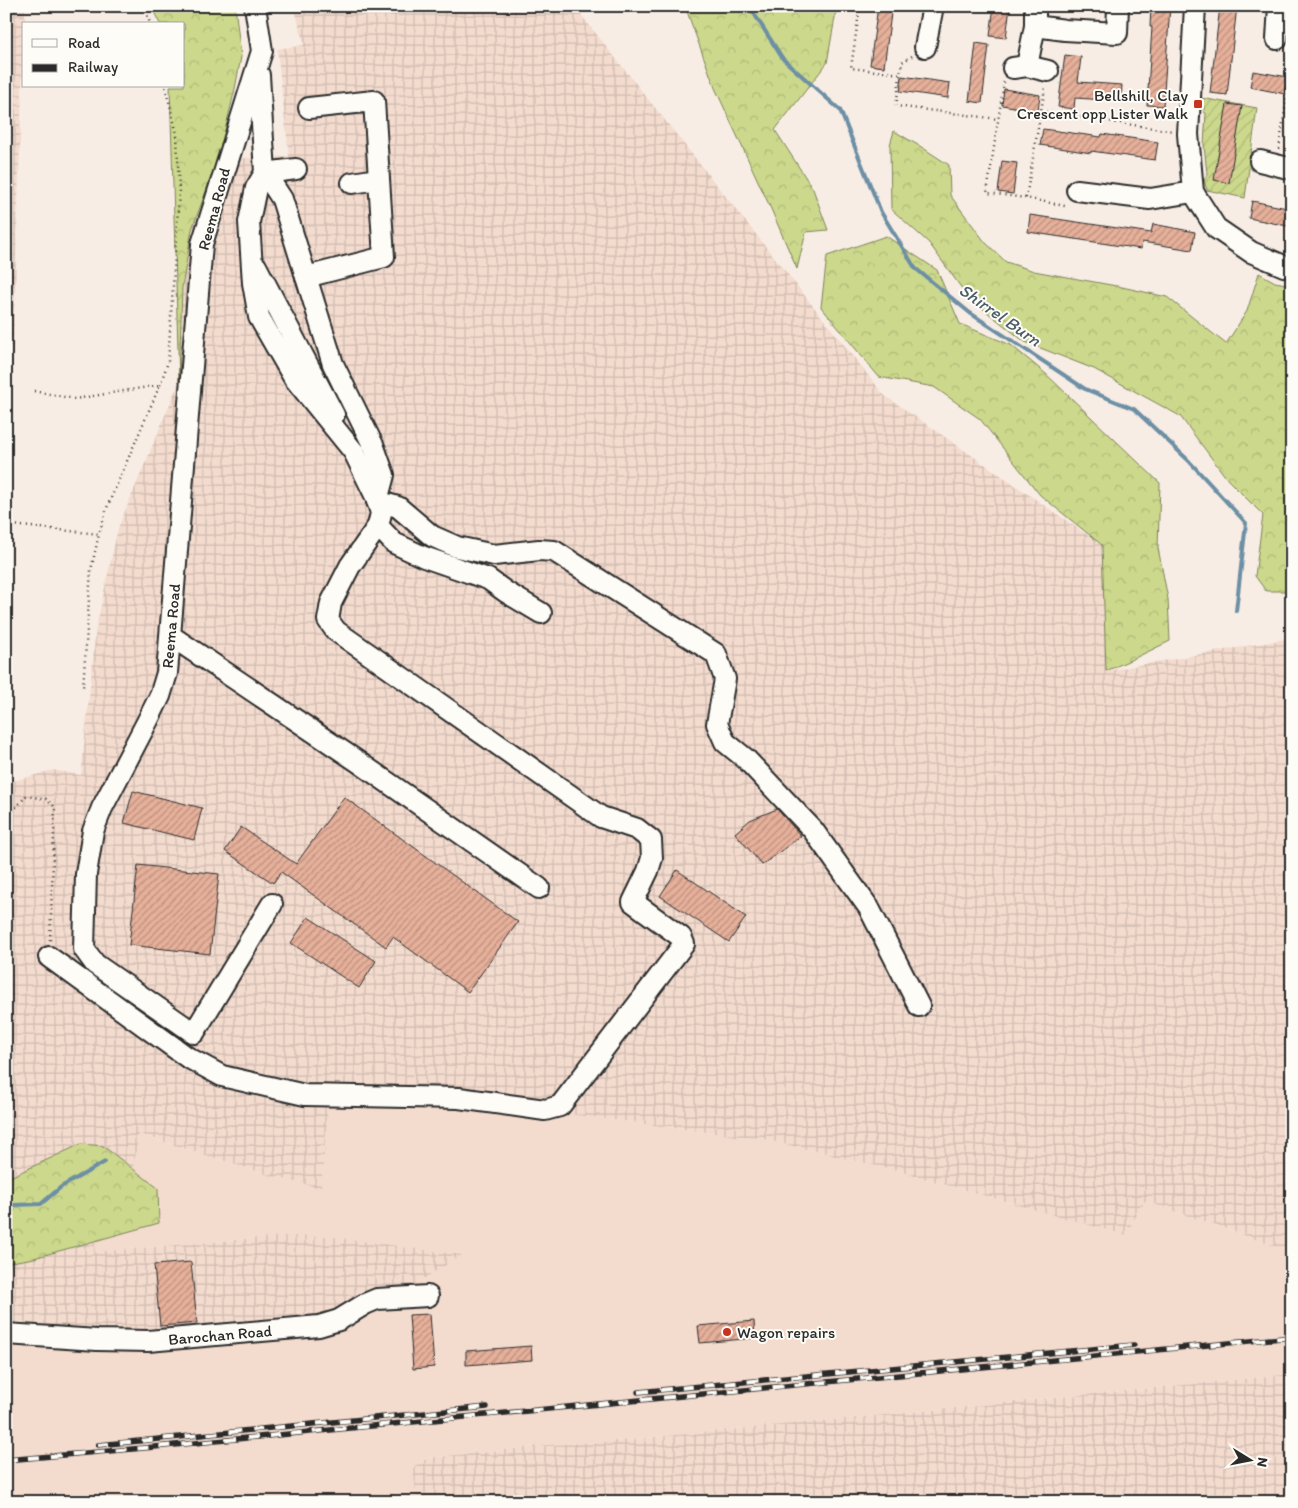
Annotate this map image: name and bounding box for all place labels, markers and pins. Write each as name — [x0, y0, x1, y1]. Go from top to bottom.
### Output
place label: Bellshill, Clay Crescent opp Lister Walk — [1017, 86, 1189, 123]
marker: Bellshill, Clay Crescent opp Lister Walk — [1192, 98, 1204, 110]
place label: Wagon repairs — [737, 1323, 835, 1342]
marker: Wagon repairs — [721, 1326, 733, 1338]

